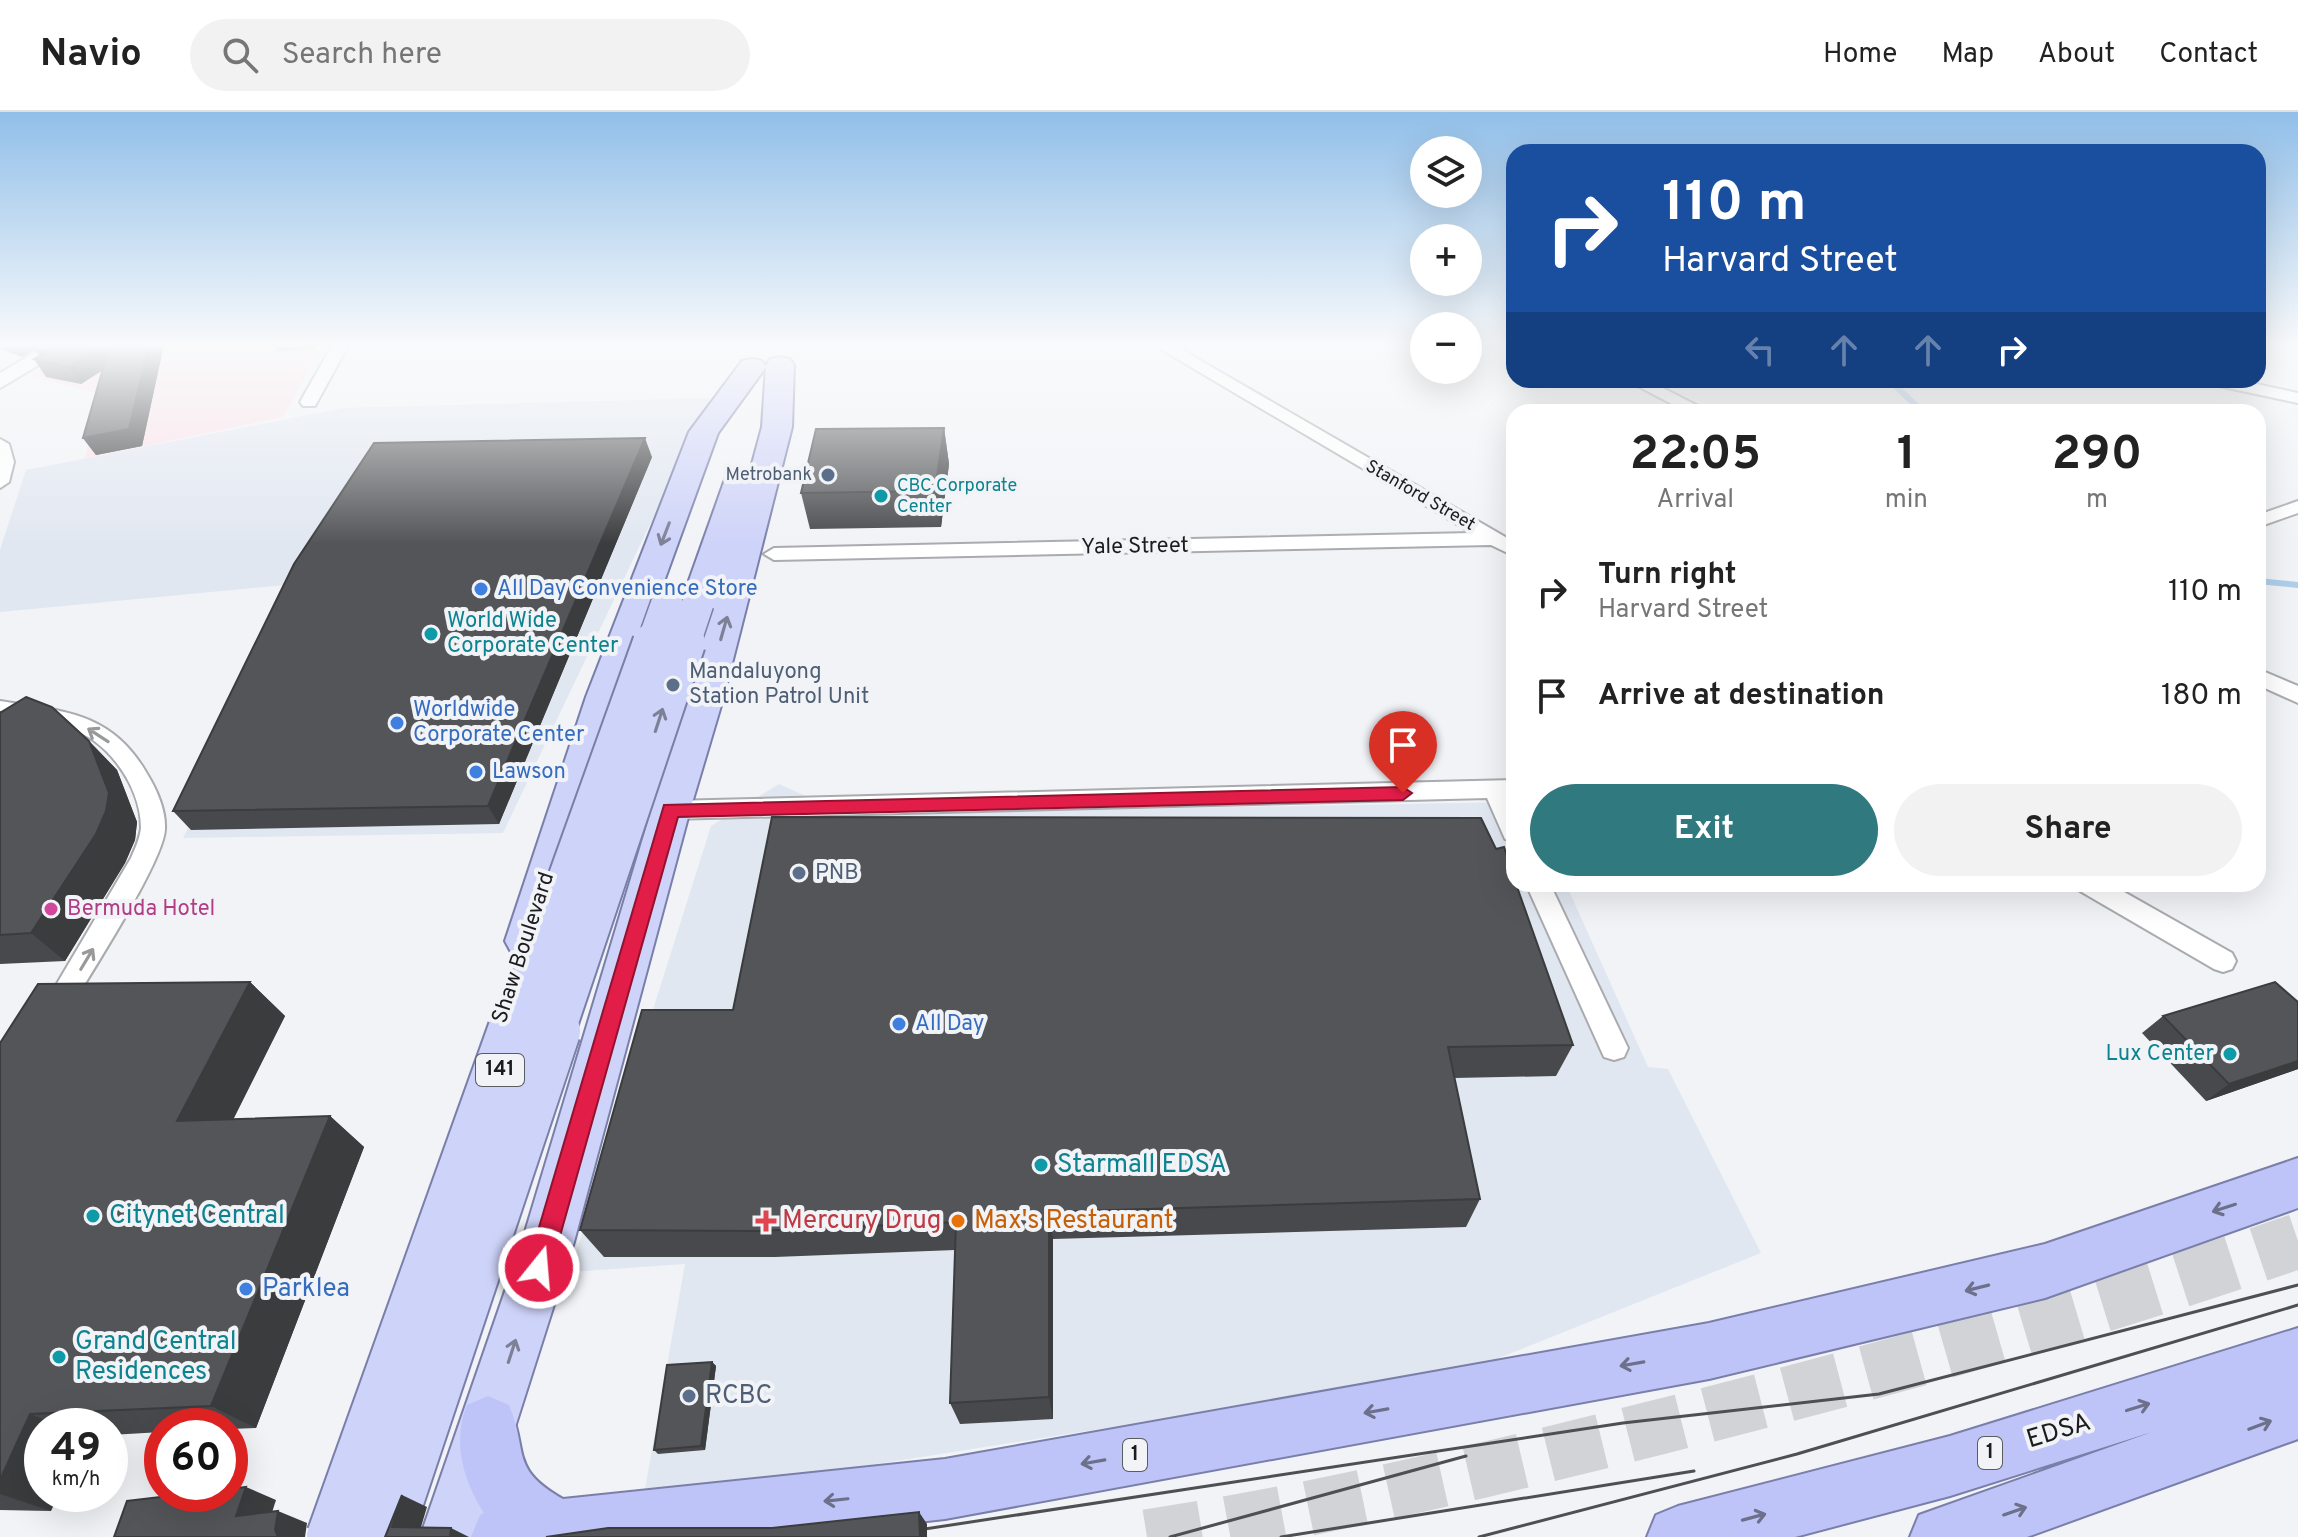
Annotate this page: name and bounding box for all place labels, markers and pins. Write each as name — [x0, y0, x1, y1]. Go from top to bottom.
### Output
place label: Metrobank — [726, 464, 812, 487]
marker: Metrobank — [819, 466, 837, 484]
place label: CBC Corporate Center — [897, 475, 1017, 519]
marker: CBC Corporate Center — [872, 487, 890, 505]
place label: All Day Convenience Store — [497, 576, 758, 603]
marker: All Day Convenience Store — [472, 580, 490, 598]
place label: World Wide Corporate Center — [447, 608, 619, 660]
marker: World Wide Corporate Center — [422, 625, 440, 643]
place label: Mandaluyong Station Patrol Unit — [689, 659, 869, 711]
marker: Mandaluyong Station Patrol Unit — [664, 676, 682, 694]
place label: Worldwide Corporate Center — [413, 697, 585, 749]
pin — [1369, 711, 1437, 793]
marker: Worldwide Corporate Center — [388, 714, 406, 732]
place label: Lawson — [492, 759, 566, 786]
marker: Lawson — [467, 763, 485, 781]
place label: PNB — [815, 860, 859, 887]
marker: PNB — [790, 864, 808, 882]
place label: Bermuda Hotel — [67, 896, 215, 923]
marker: Bermuda Hotel — [42, 900, 60, 918]
place label: All Day — [915, 1011, 984, 1038]
marker: All Day — [890, 1015, 908, 1033]
place label: Lux Center — [2105, 1041, 2214, 1068]
marker: Lux Center — [2221, 1045, 2239, 1063]
place label: Starmall EDSA — [1057, 1149, 1227, 1182]
marker: Starmall EDSA — [1032, 1156, 1050, 1174]
place label: Citynet Central — [109, 1200, 285, 1233]
place label: Mercury Drug — [782, 1205, 941, 1238]
place label: Max's Restaurant — [974, 1205, 1174, 1238]
marker: Citynet Central — [84, 1207, 102, 1225]
marker: Mercury Drug — [757, 1212, 775, 1230]
marker: Max's Restaurant — [949, 1212, 967, 1230]
place label: Parklea — [262, 1273, 350, 1306]
marker: Parklea — [237, 1280, 255, 1298]
place label: Grand Central Residences — [75, 1326, 237, 1389]
marker: Grand Central Residences — [50, 1348, 68, 1366]
place label: RCBC — [705, 1380, 772, 1413]
marker: RCBC — [680, 1387, 698, 1405]

